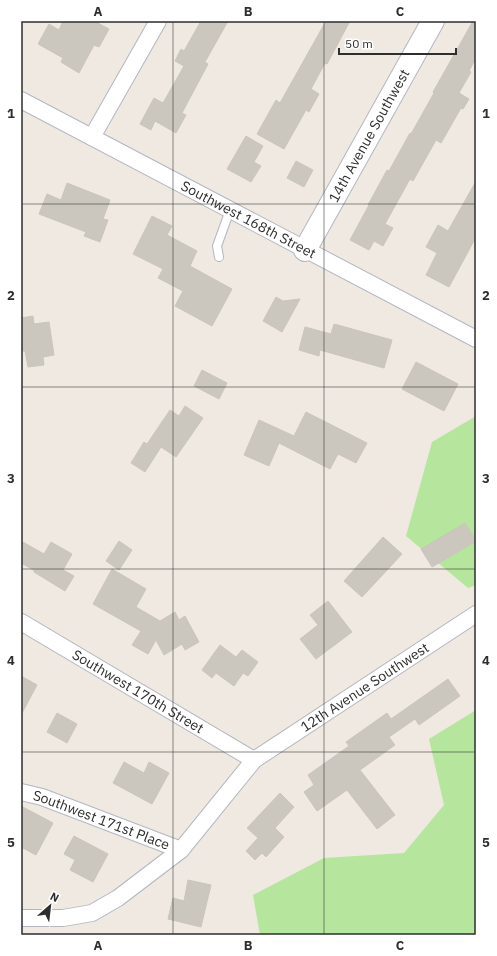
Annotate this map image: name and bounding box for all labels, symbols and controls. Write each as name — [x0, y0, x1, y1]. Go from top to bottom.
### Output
text: A — [94, 3, 103, 20]
text: B — [244, 3, 253, 20]
text: C — [396, 3, 405, 20]
scale bar — [339, 30, 456, 56]
text: 50 m — [345, 36, 373, 51]
street label: 14th Avenue Southwest — [325, 66, 413, 205]
text: 1 — [7, 105, 15, 122]
text: 1 — [482, 105, 490, 122]
street label: Southwest 168th Street — [178, 177, 319, 262]
text: 2 — [7, 287, 15, 304]
text: 2 — [482, 287, 490, 304]
text: 3 — [7, 470, 15, 487]
text: 3 — [482, 470, 490, 487]
street label: 12th Avenue Southwest — [297, 638, 432, 736]
street label: Southwest 170th Street — [69, 645, 207, 737]
text: 4 — [7, 652, 15, 669]
text: 4 — [482, 652, 490, 669]
street label: Southwest 171st Place — [31, 786, 172, 854]
text: 5 — [7, 834, 15, 851]
text: 5 — [482, 834, 490, 851]
north arrow — [30, 886, 70, 926]
text: N — [48, 889, 62, 905]
text: A — [94, 937, 103, 954]
text: B — [244, 937, 253, 954]
text: C — [396, 937, 405, 954]

